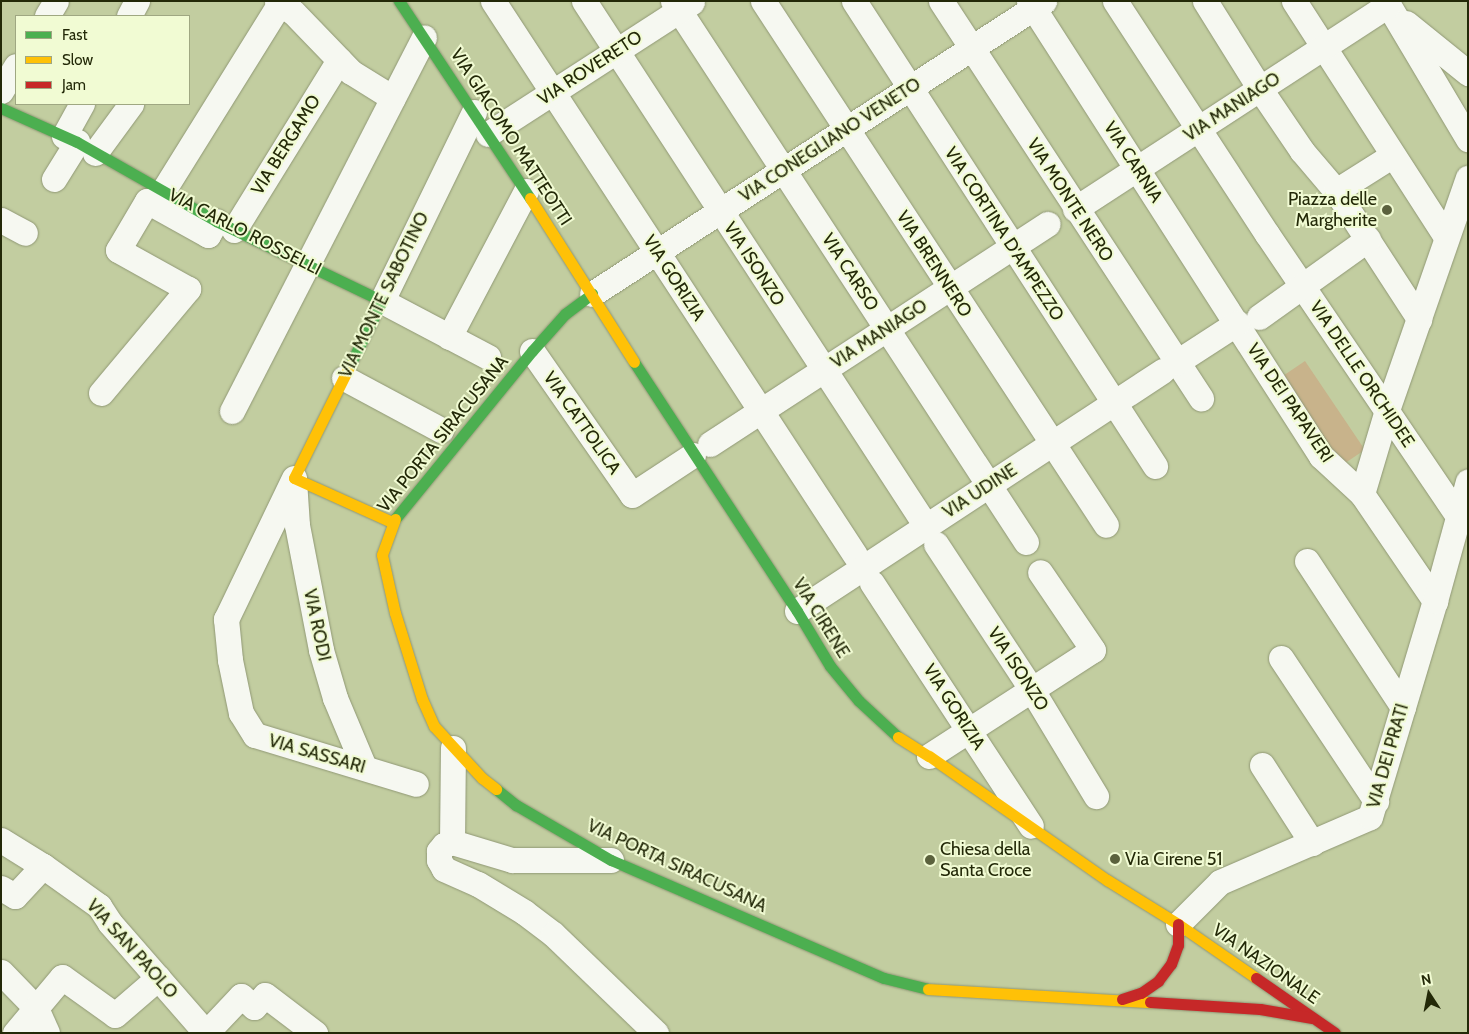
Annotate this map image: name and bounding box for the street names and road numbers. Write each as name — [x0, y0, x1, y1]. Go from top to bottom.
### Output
street label: VIA ROVERETO — [534, 26, 646, 110]
street label: VIA GIACOMO MATTEOTTI — [446, 45, 576, 229]
street label: VIA MANIAGO — [1180, 68, 1284, 146]
street label: VIA CONEGLIANO VENETO — [735, 73, 925, 207]
street label: VIA BERGAMO — [247, 91, 325, 199]
street label: VIA CARNIA — [1099, 118, 1167, 206]
street label: VIA MONTE NERO — [1022, 134, 1118, 266]
street label: VIA CORTINA D'AMPEZZO — [940, 143, 1068, 325]
street label: VIA CARLO ROSSELLI — [165, 184, 325, 280]
street label: VIA BRENNERO — [892, 207, 976, 321]
street label: VIA MONTE SABOTINO — [334, 209, 434, 381]
street label: VIA ISONZO — [719, 218, 789, 310]
street label: VIA CARSO — [817, 229, 883, 315]
street label: VIA GORIZIA — [638, 231, 710, 325]
street label: VIA MANIAGO — [827, 295, 931, 373]
street label: VIA DELLE ORCHIDEE — [1305, 297, 1419, 451]
street label: VIA DEI PAPAVERI — [1242, 339, 1338, 467]
street label: VIA PORTA SIRACUSANA — [373, 351, 513, 517]
street label: VIA CATTOLICA — [539, 368, 625, 478]
street label: VIA UDINE — [939, 459, 1021, 523]
street label: VIA CIRENE — [788, 574, 854, 662]
street label: VIA RODI — [299, 587, 335, 663]
street label: VIA ISONZO — [983, 623, 1053, 715]
street label: VIA GORIZIA — [918, 660, 990, 754]
street label: VIA DEI PRATI — [1363, 701, 1413, 811]
street label: VIA SASSARI — [266, 730, 368, 778]
street label: VIA PORTA SIRACUSANA — [584, 815, 770, 917]
street label: VIA SAN PAOLO — [82, 895, 182, 1003]
street label: VIA NAZIONALE — [1208, 919, 1324, 1009]

